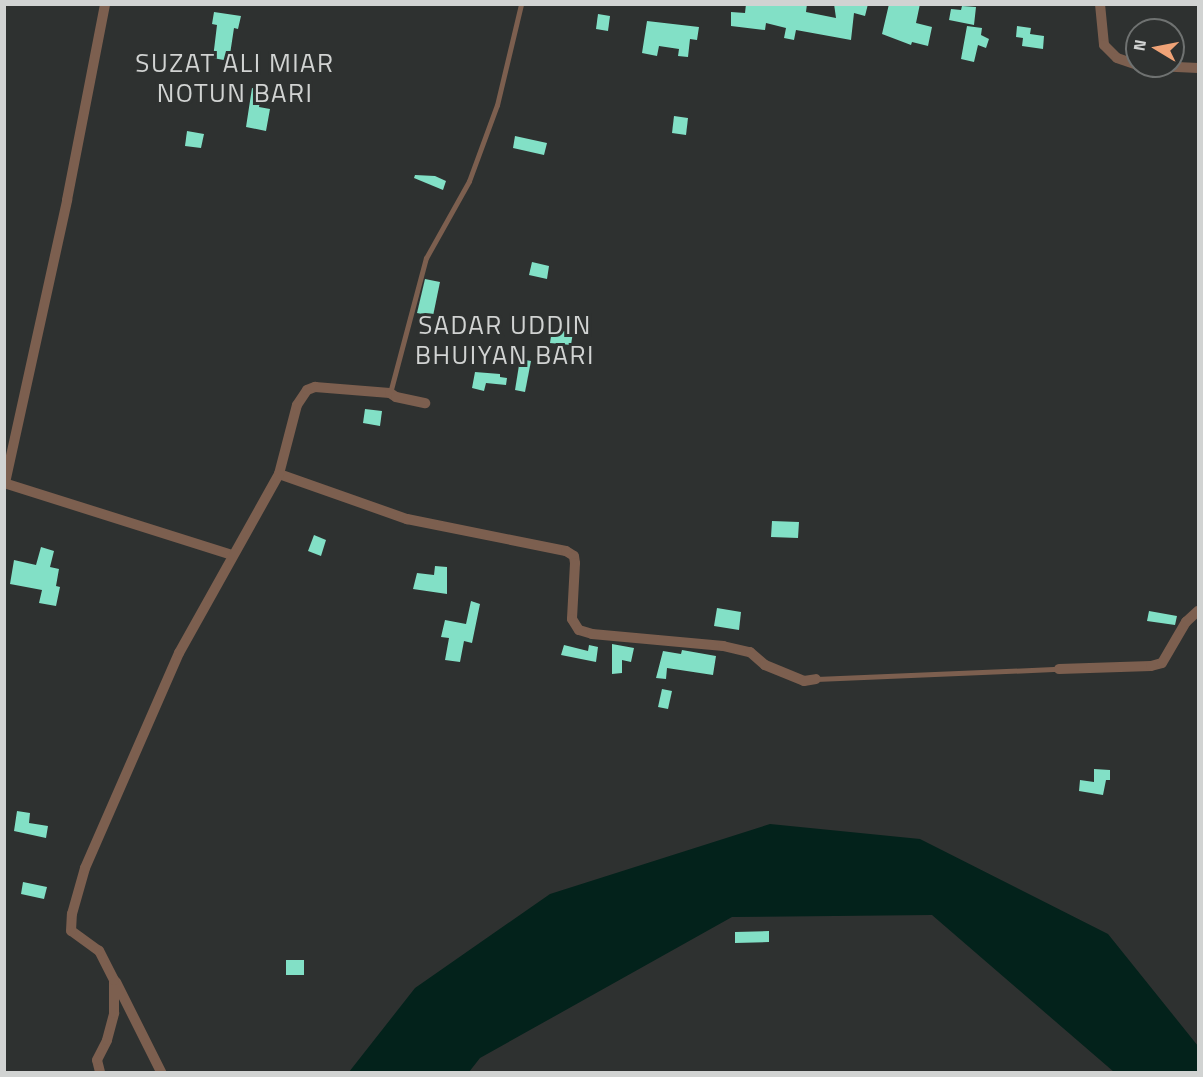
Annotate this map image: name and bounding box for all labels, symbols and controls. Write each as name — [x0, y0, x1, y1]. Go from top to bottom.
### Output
north arrow — [1125, 18, 1185, 78]
text: N — [1126, 38, 1152, 53]
district label: SUZAT ALI MIAR NOTUN BARI — [135, 47, 335, 108]
district label: SADAR UDDIN BHUIYAN BARI — [415, 309, 595, 370]

